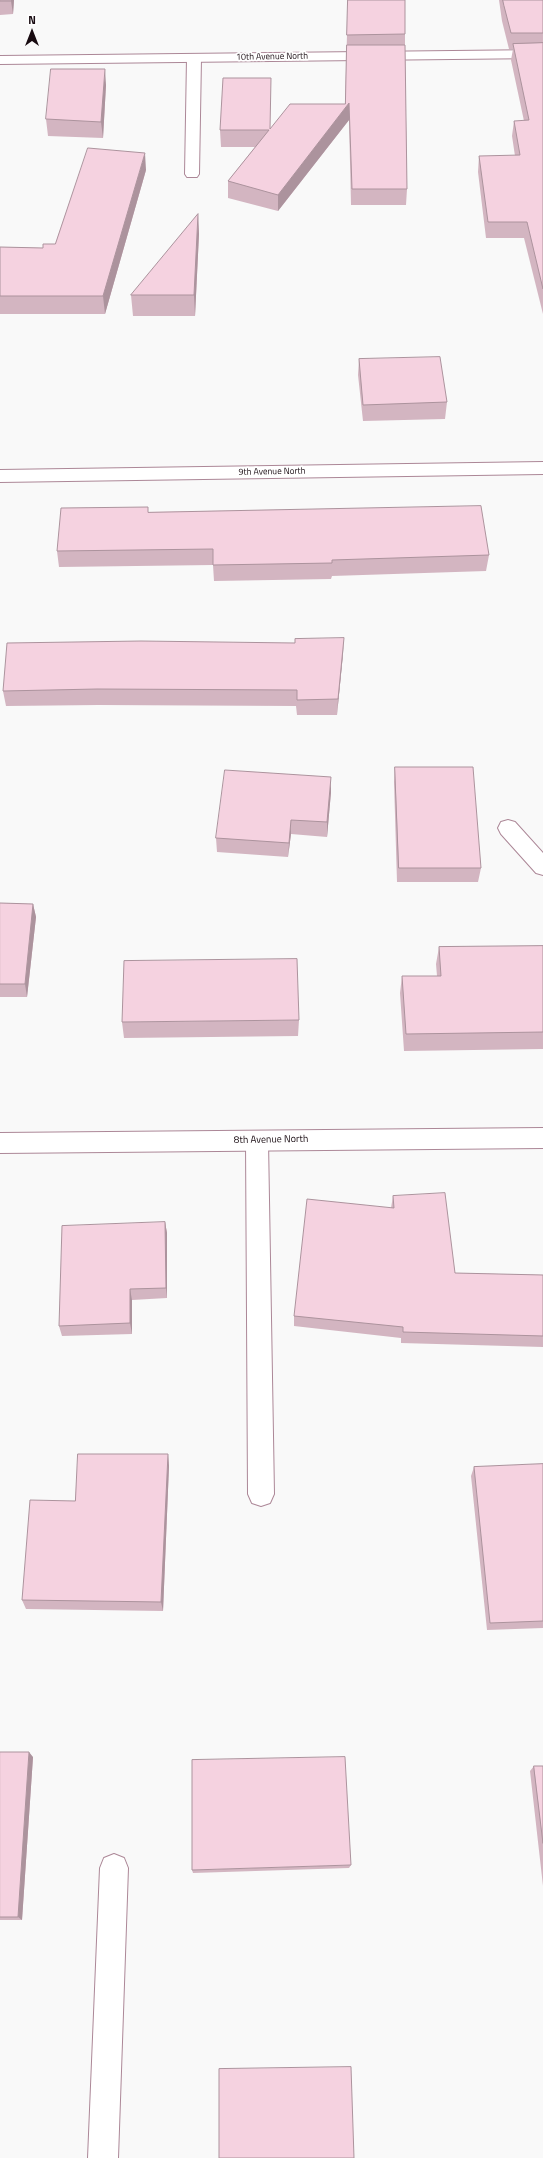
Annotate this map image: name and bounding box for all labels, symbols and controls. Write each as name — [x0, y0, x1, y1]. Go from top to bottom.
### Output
north arrow — [12, 12, 52, 52]
text: N — [28, 12, 36, 28]
street label: 10th Avenue North — [236, 51, 308, 63]
street label: 9th Avenue North — [238, 466, 306, 478]
street label: 8th Avenue North — [234, 1133, 308, 1147]

